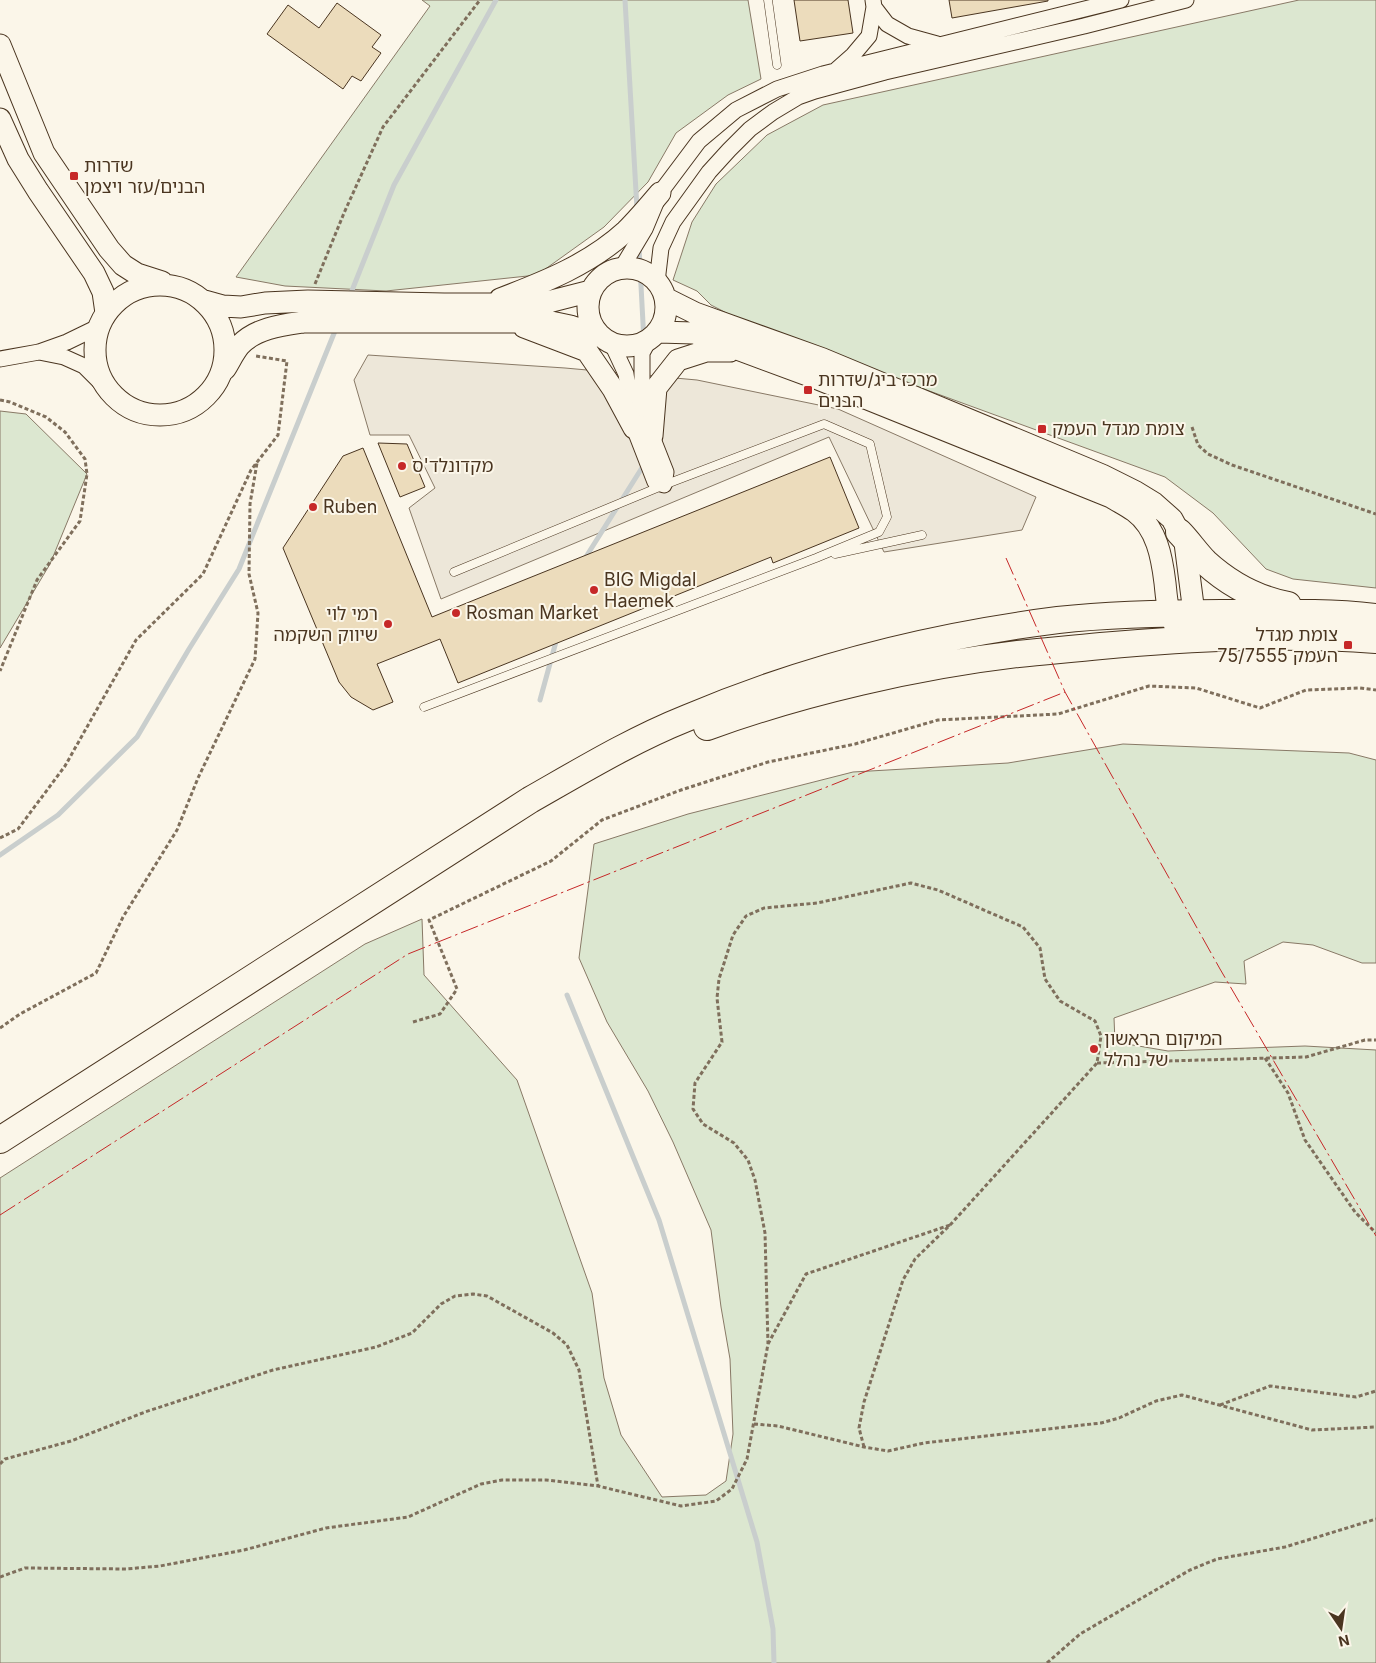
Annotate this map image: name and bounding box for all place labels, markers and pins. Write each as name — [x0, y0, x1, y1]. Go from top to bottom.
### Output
place label: שדרות הבנים/עזר ויצמן — [84, 155, 205, 197]
marker: שדרות הבנים/עזר ויצמן — [68, 170, 80, 182]
place label: מרכז ביג/שדרות הבנים — [818, 369, 938, 411]
marker: מרכז ביג/שדרות הבנים — [802, 384, 814, 396]
place label: צומת מגדל העמק — [1052, 418, 1185, 439]
marker: צומת מגדל העמק — [1036, 423, 1048, 435]
place label: מקדונלד'ס — [412, 455, 493, 476]
marker: מקדונלד'ס — [396, 460, 408, 472]
place label: Ruben — [323, 496, 377, 517]
marker: Ruben — [307, 501, 319, 513]
place label: BIG Migdal Haemek — [604, 569, 696, 611]
marker: BIG Migdal Haemek — [588, 584, 600, 596]
place label: Rosman Market — [466, 602, 599, 623]
place label: רמי לוי שיווק השקמה — [273, 603, 378, 645]
marker: Rosman Market — [450, 607, 462, 619]
marker: רמי לוי שיווק השקמה — [382, 618, 394, 630]
place label: צומת מגדל העמק 75/7555 — [1217, 624, 1338, 666]
marker: צומת מגדל העמק 75/7555 — [1342, 639, 1354, 651]
place label: המיקום הראשון של נהלל — [1104, 1028, 1223, 1070]
marker: המיקום הראשון של נהלל — [1088, 1043, 1100, 1055]

